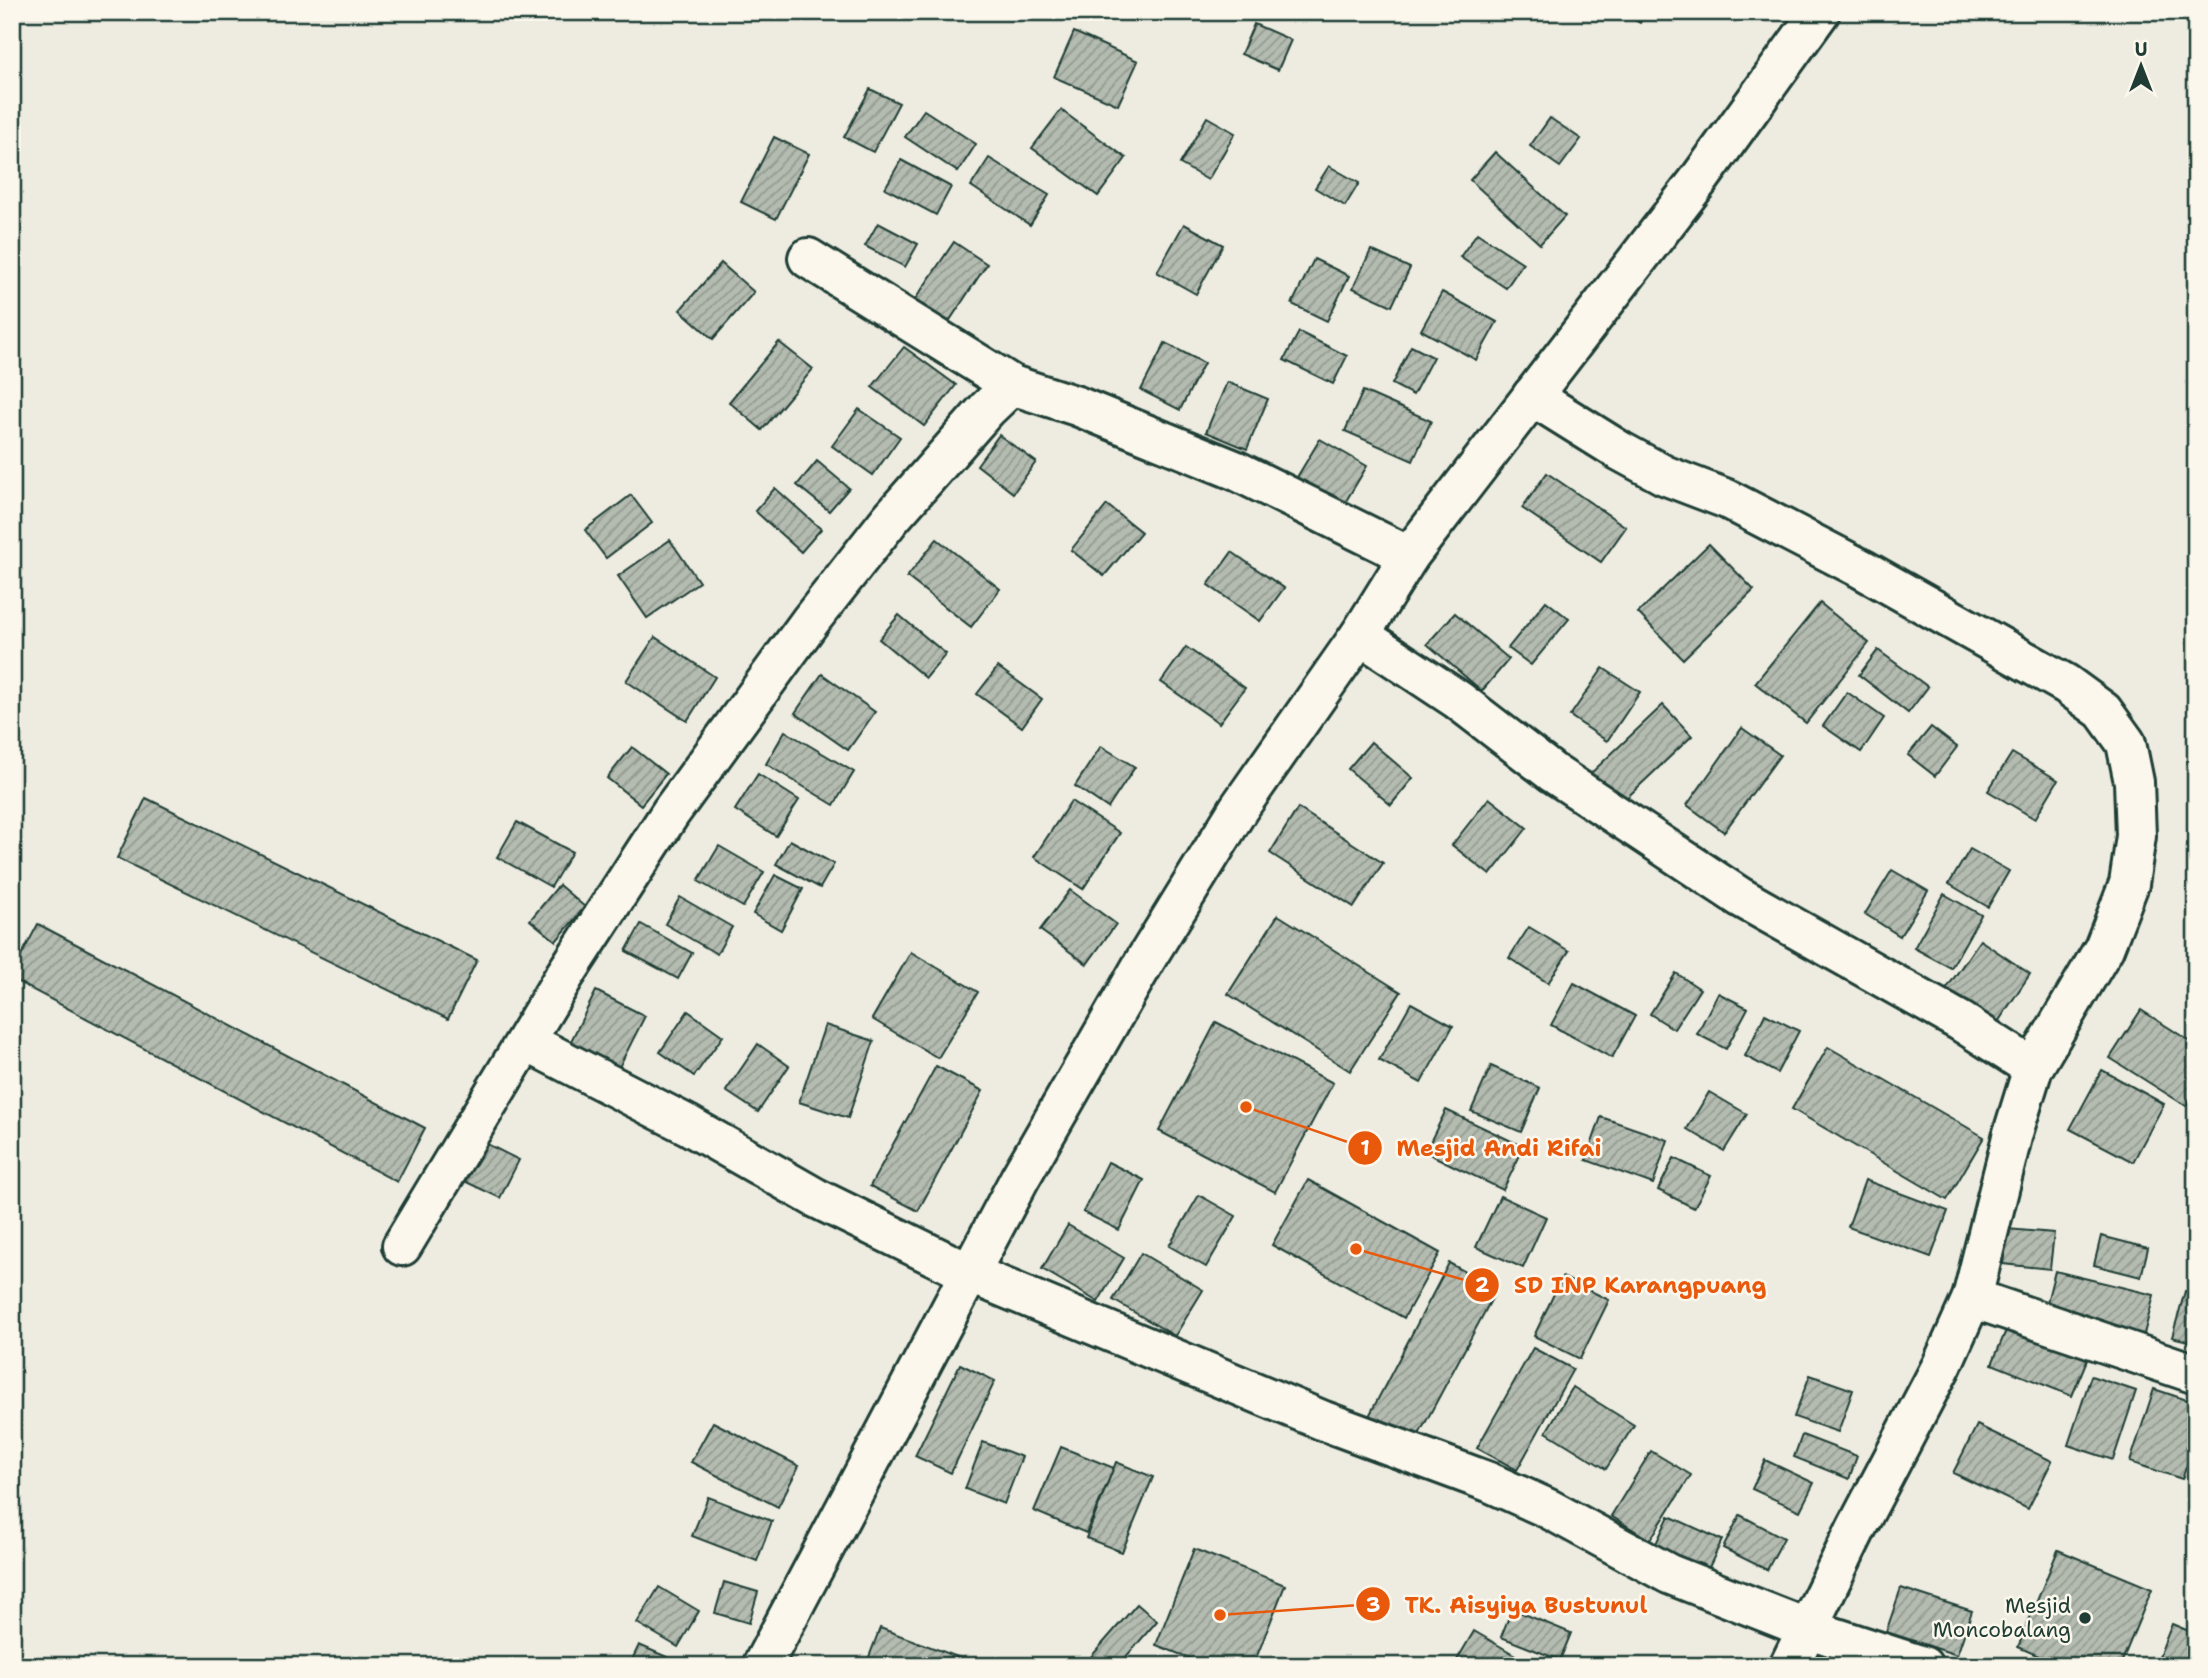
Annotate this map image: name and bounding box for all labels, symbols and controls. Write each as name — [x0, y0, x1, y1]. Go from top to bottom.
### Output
north arrow — [2106, 32, 2176, 102]
text: U — [2135, 37, 2148, 62]
callout: Mesjid Andi Rifai — [1347, 1126, 1615, 1170]
text: Mesjid Andi Rifai — [1396, 1133, 1602, 1163]
text: 1 — [1360, 1134, 1370, 1162]
callout: SD INP Karangpuang — [1465, 1263, 1780, 1307]
text: SD INP Karangpuang — [1514, 1270, 1766, 1300]
text: 2 — [1475, 1271, 1490, 1299]
callout: TK. Aisyiya Bustunul — [1355, 1582, 1661, 1626]
text: TK. Aisyiya Bustunul — [1405, 1590, 1647, 1620]
text: 3 — [1366, 1591, 1380, 1619]
place label: Mesjid Moncobalang — [1933, 1592, 2071, 1644]
marker: Mesjid Moncobalang — [2077, 1610, 2093, 1626]

